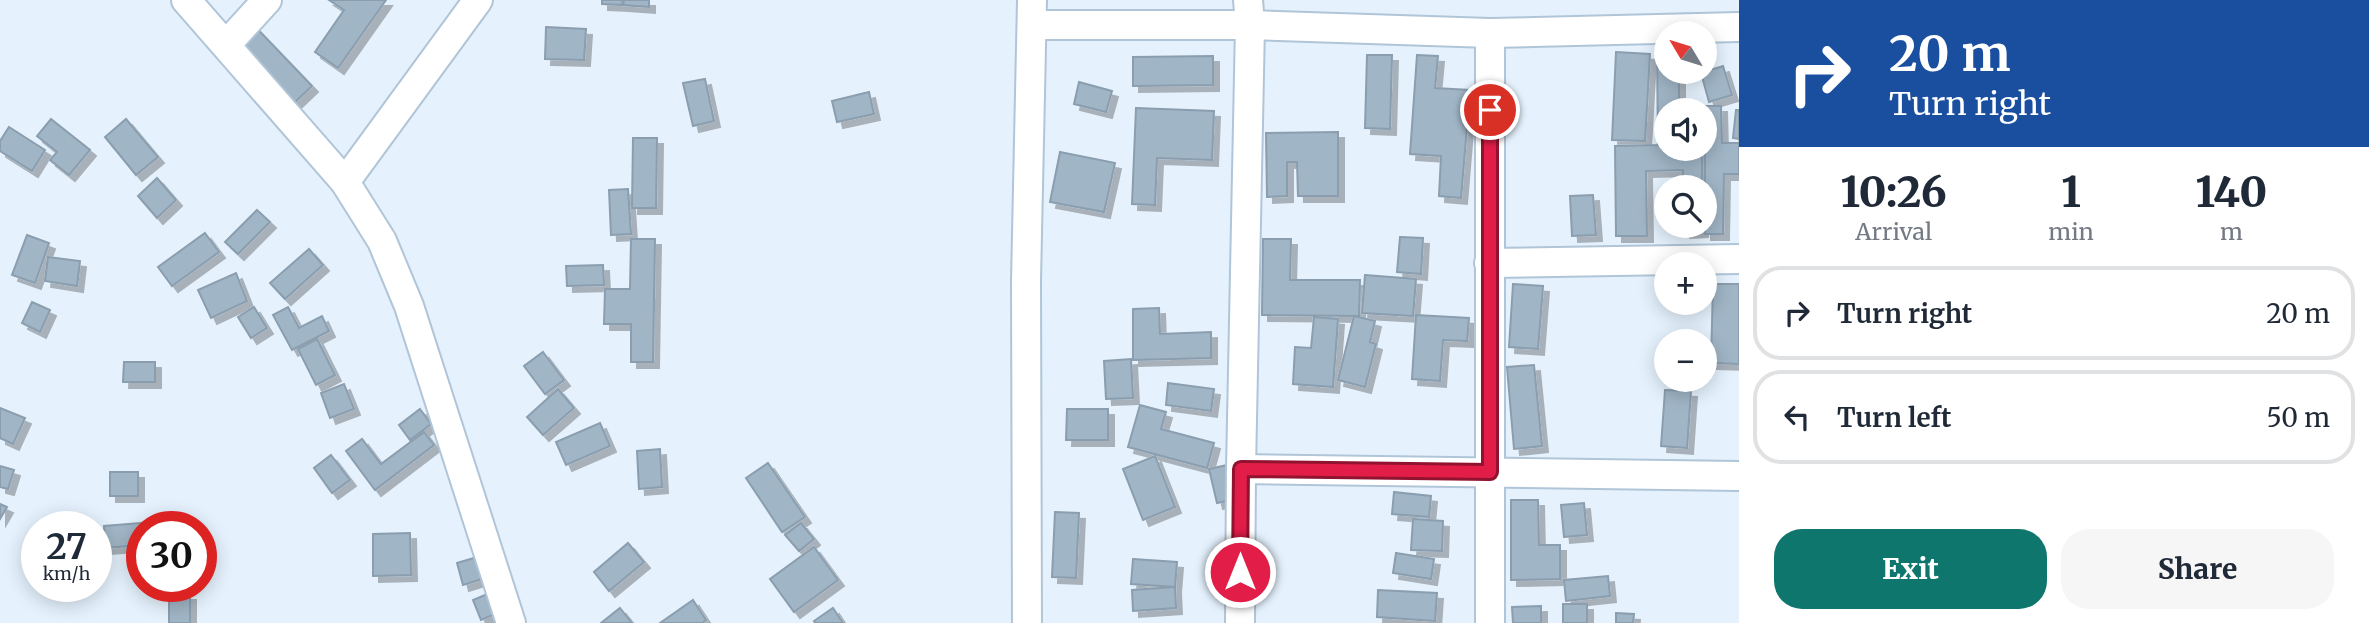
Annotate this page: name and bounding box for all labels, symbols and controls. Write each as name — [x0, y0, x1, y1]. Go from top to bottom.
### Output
north arrow — [1654, 21, 1717, 84]
map controls — [1654, 21, 1717, 392]
text: 20 m — [1889, 23, 2010, 84]
icon: right — [1774, 28, 1865, 119]
pin — [1460, 80, 1520, 140]
text: Turn right — [1889, 84, 2051, 124]
icon: arrive — [1471, 91, 1509, 129]
button: sound — [1654, 98, 1717, 161]
text: 10:26 — [1841, 166, 1947, 218]
text: 1 — [2061, 166, 2081, 218]
text: 140 — [2195, 166, 2267, 218]
button: search — [1654, 175, 1717, 238]
text: Arrival — [1855, 217, 1932, 246]
text: min — [2048, 217, 2094, 246]
text: m — [2220, 217, 2243, 246]
button: + — [1654, 252, 1717, 315]
icon: right — [1778, 294, 1816, 332]
text: Turn right — [1837, 297, 1972, 330]
text: 20 m — [2266, 297, 2330, 330]
button: − — [1654, 329, 1717, 392]
icon: left — [1778, 398, 1816, 436]
text: Turn left — [1837, 401, 1951, 434]
text: 50 m — [2266, 401, 2330, 434]
speed limit sign: 30 — [126, 511, 217, 602]
text: 27 — [46, 525, 87, 569]
button: Exit — [1774, 529, 2047, 609]
button: Share — [2061, 529, 2334, 609]
position arrow — [1203, 535, 1277, 609]
text: km/h — [43, 562, 90, 585]

